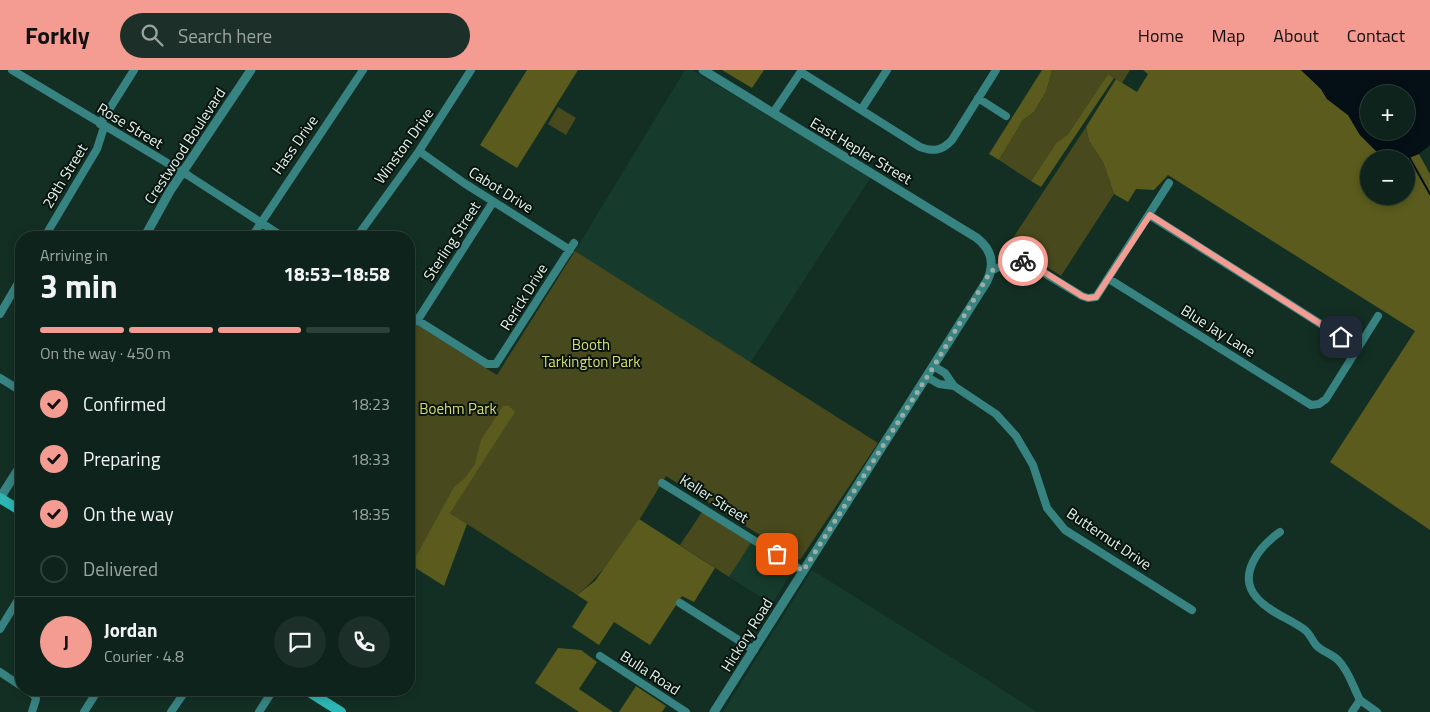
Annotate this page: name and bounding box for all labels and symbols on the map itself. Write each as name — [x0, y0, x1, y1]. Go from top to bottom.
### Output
street label: Crestwood Boulevard — [138, 83, 231, 209]
street label: Rose Street — [93, 97, 168, 155]
street label: Winston Drive — [368, 103, 439, 188]
street label: Hass Drive — [266, 110, 323, 179]
street label: East Hepler Street — [806, 111, 917, 190]
street label: 29th Street — [36, 138, 93, 213]
street label: Cabot Drive — [464, 161, 538, 219]
street label: Sterling Street — [417, 196, 486, 285]
courier — [998, 236, 1048, 286]
street label: Rerick Drive — [494, 259, 553, 335]
street label: Blue Jay Lane — [1176, 299, 1260, 363]
pin — [1320, 316, 1362, 358]
park label: Booth Tarkington Park — [542, 333, 640, 373]
park label: Boehm Park — [419, 397, 497, 420]
street label: Keller Street — [675, 468, 754, 529]
street label: Butternut Drive — [1062, 502, 1156, 575]
pin — [756, 533, 798, 575]
street label: Hickory Road — [715, 593, 778, 676]
street label: Bulla Road — [616, 645, 685, 701]

